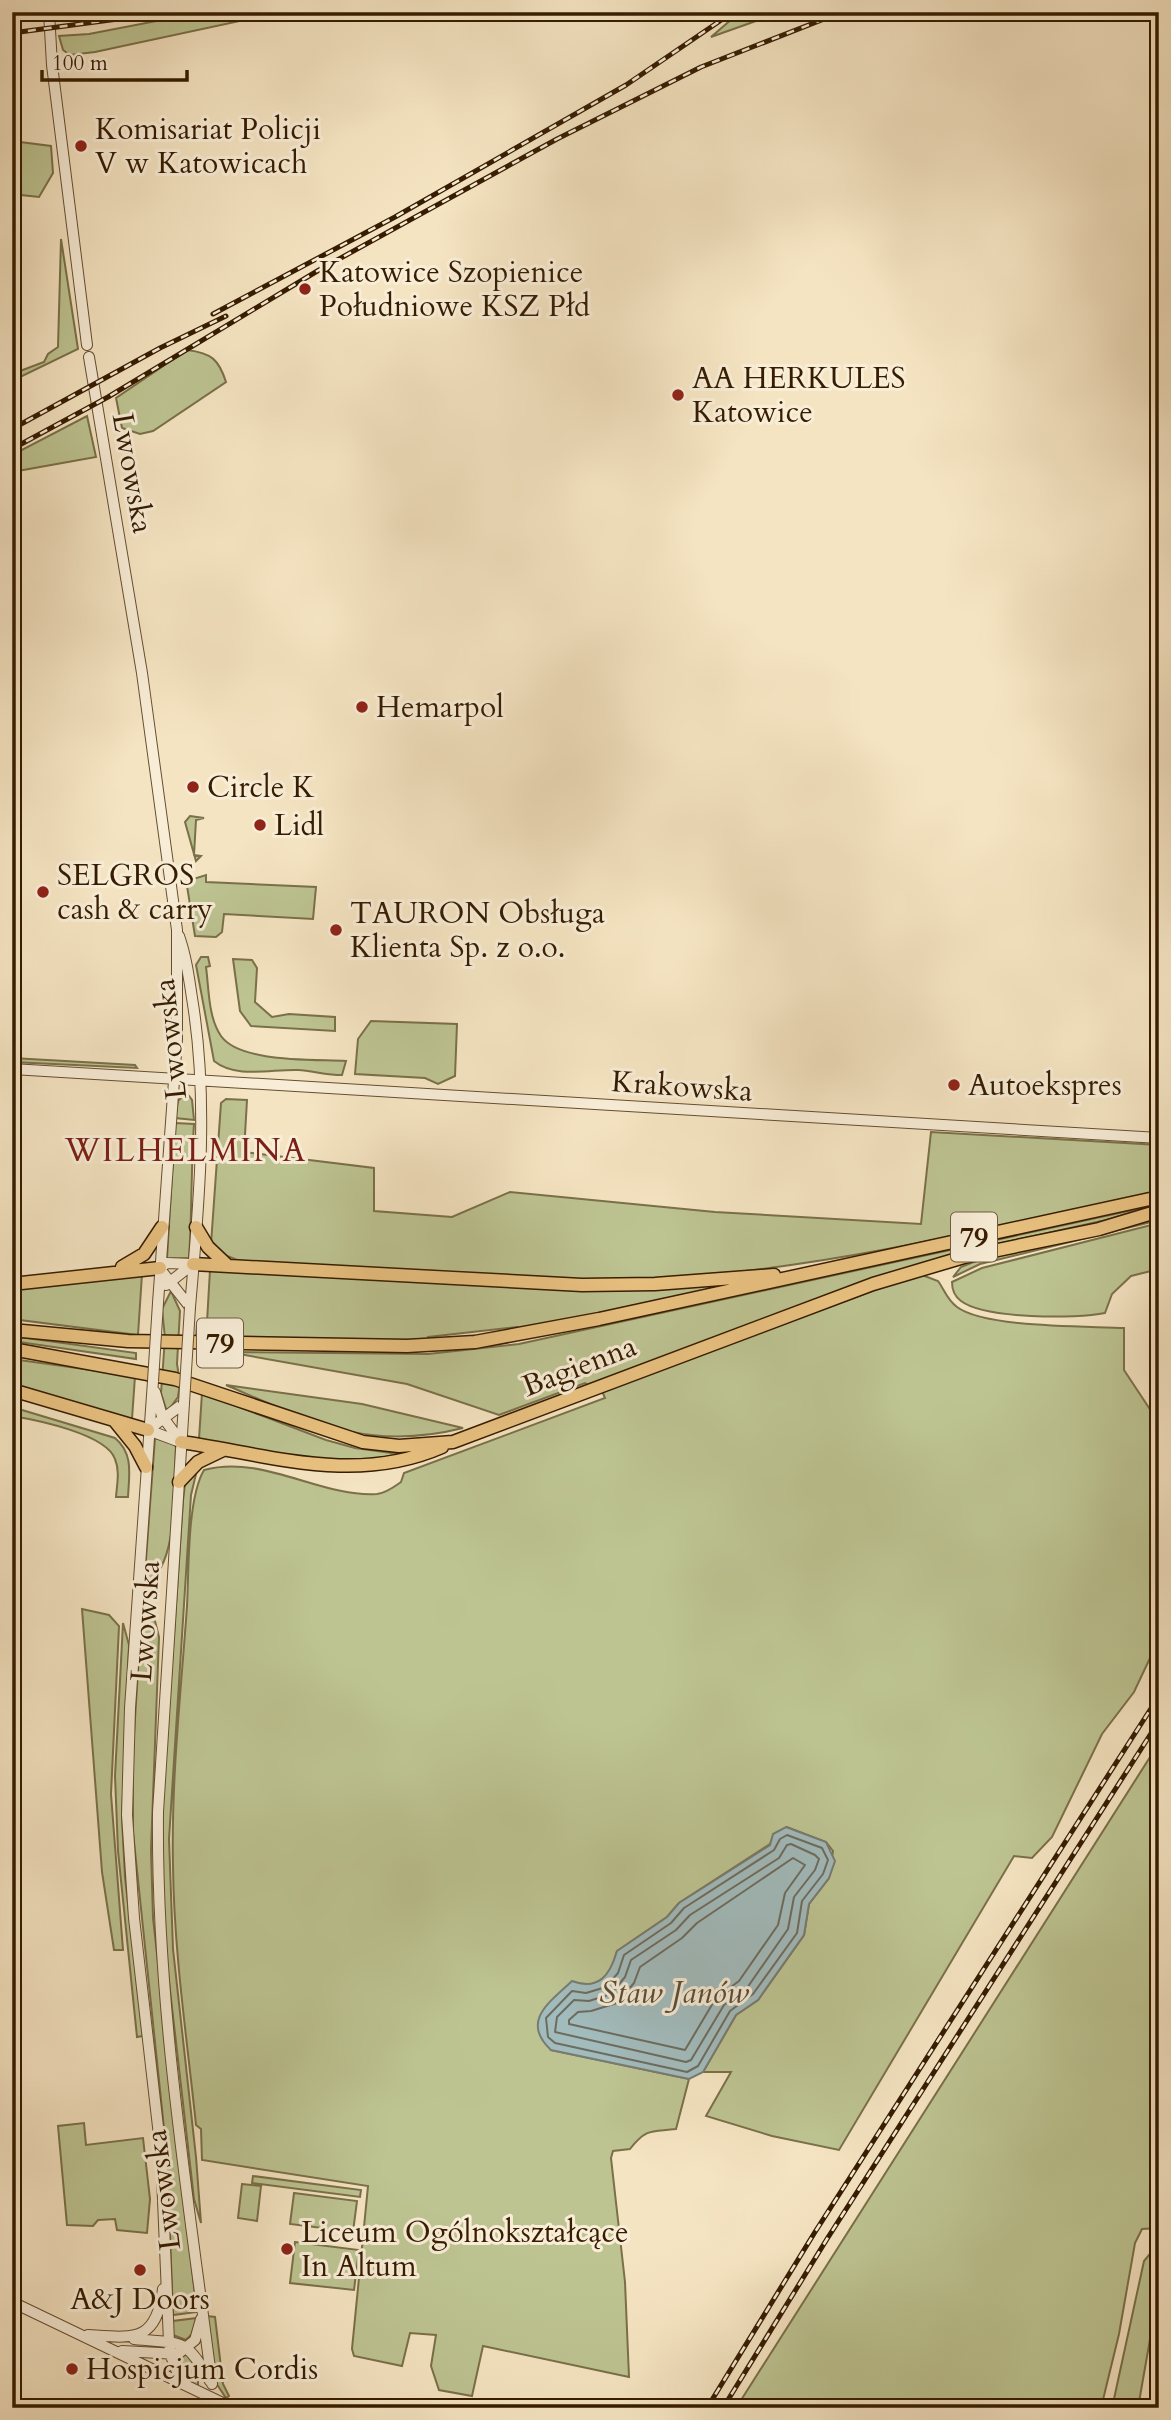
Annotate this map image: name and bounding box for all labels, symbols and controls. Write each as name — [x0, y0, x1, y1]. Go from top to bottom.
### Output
scale bar — [42, 38, 187, 82]
text: 100 m — [52, 49, 108, 78]
place label: Komisariat Policji V w Katowicach — [95, 109, 321, 184]
marker: Komisariat Policji V w Katowicach — [73, 138, 89, 154]
place label: Katowice Szopienice Południowe KSZ Płd — [319, 252, 590, 327]
marker: Katowice Szopienice Południowe KSZ Płd — [297, 281, 313, 297]
place label: AA HERKULES Katowice — [692, 358, 906, 433]
marker: AA HERKULES Katowice — [670, 387, 686, 403]
street label: Lwowska — [102, 410, 163, 537]
place label: Hemarpol — [376, 687, 504, 728]
marker: Hemarpol — [354, 699, 370, 715]
place label: Circle K — [207, 767, 315, 808]
marker: Circle K — [185, 779, 201, 795]
place label: Lidl — [274, 805, 325, 846]
marker: Lidl — [252, 817, 268, 833]
place label: SELGROS cash & carry — [57, 855, 213, 930]
marker: SELGROS cash & carry — [35, 884, 51, 900]
place label: TAURON Obsługa Klienta Sp. z o.o. — [350, 893, 605, 968]
marker: TAURON Obsługa Klienta Sp. z o.o. — [328, 922, 344, 938]
street label: Lwowska — [144, 976, 197, 1102]
street label: Krakowska — [610, 1061, 754, 1112]
place label: Autoekspres — [968, 1065, 1122, 1106]
marker: Autoekspres — [946, 1077, 962, 1093]
district label: WILHELMINA — [64, 1129, 307, 1173]
road number: 79 — [951, 1212, 997, 1262]
road number: 79 — [197, 1318, 243, 1368]
street label: Bagienna — [516, 1326, 642, 1407]
street label: Lwowska — [121, 1559, 170, 1683]
water label: Staw Janów — [599, 1971, 750, 2015]
street label: Lwowska — [136, 2127, 191, 2253]
place label: Liceum Ogólnokształcące In Altum — [301, 2212, 629, 2287]
marker: Liceum Ogólnokształcące In Altum — [279, 2241, 295, 2257]
marker: A&J Doors — [132, 2262, 148, 2278]
place label: A&J Doors — [70, 2279, 210, 2320]
place label: Hospicjum Cordis — [86, 2349, 318, 2390]
marker: Hospicjum Cordis — [64, 2361, 80, 2377]

